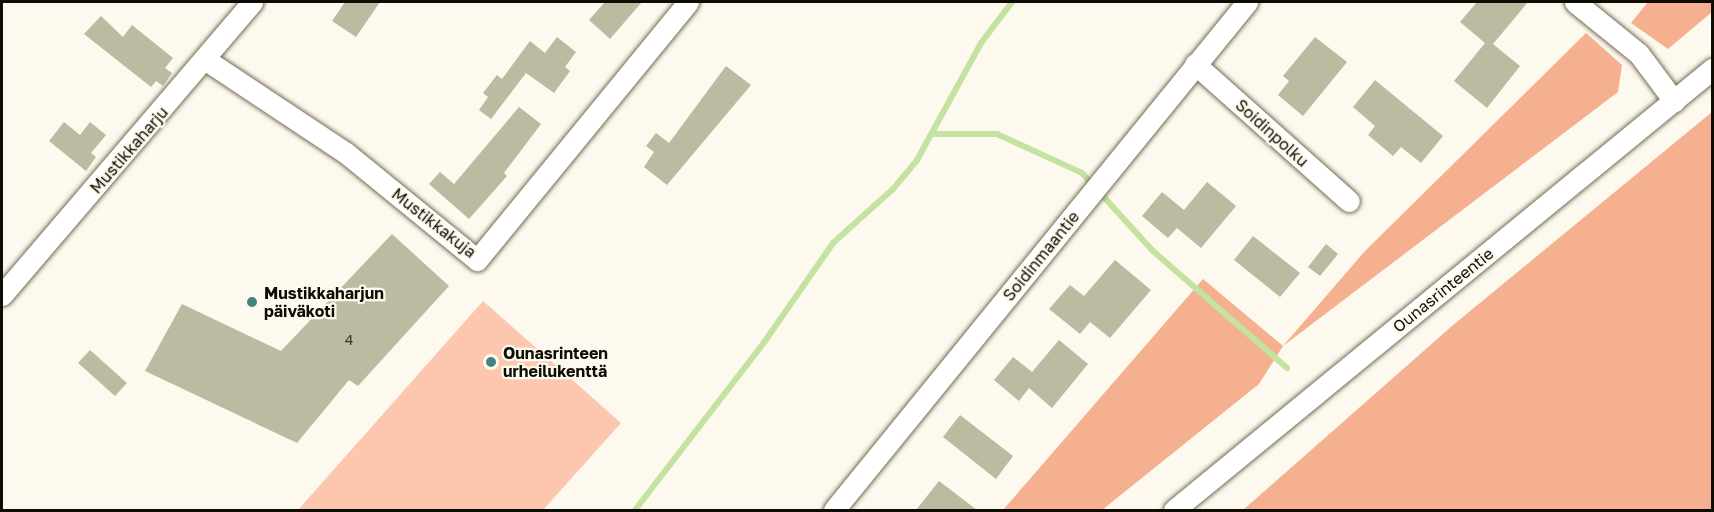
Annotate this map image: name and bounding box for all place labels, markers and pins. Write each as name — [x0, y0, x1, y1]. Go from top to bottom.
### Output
place label: Mustikkaharjun päiväkoti — [264, 283, 384, 321]
marker: Mustikkaharjun päiväkoti — [245, 295, 259, 309]
place label: Ounasrinteen urheilukenttä — [503, 343, 608, 381]
marker: Ounasrinteen urheilukenttä — [484, 355, 498, 369]

